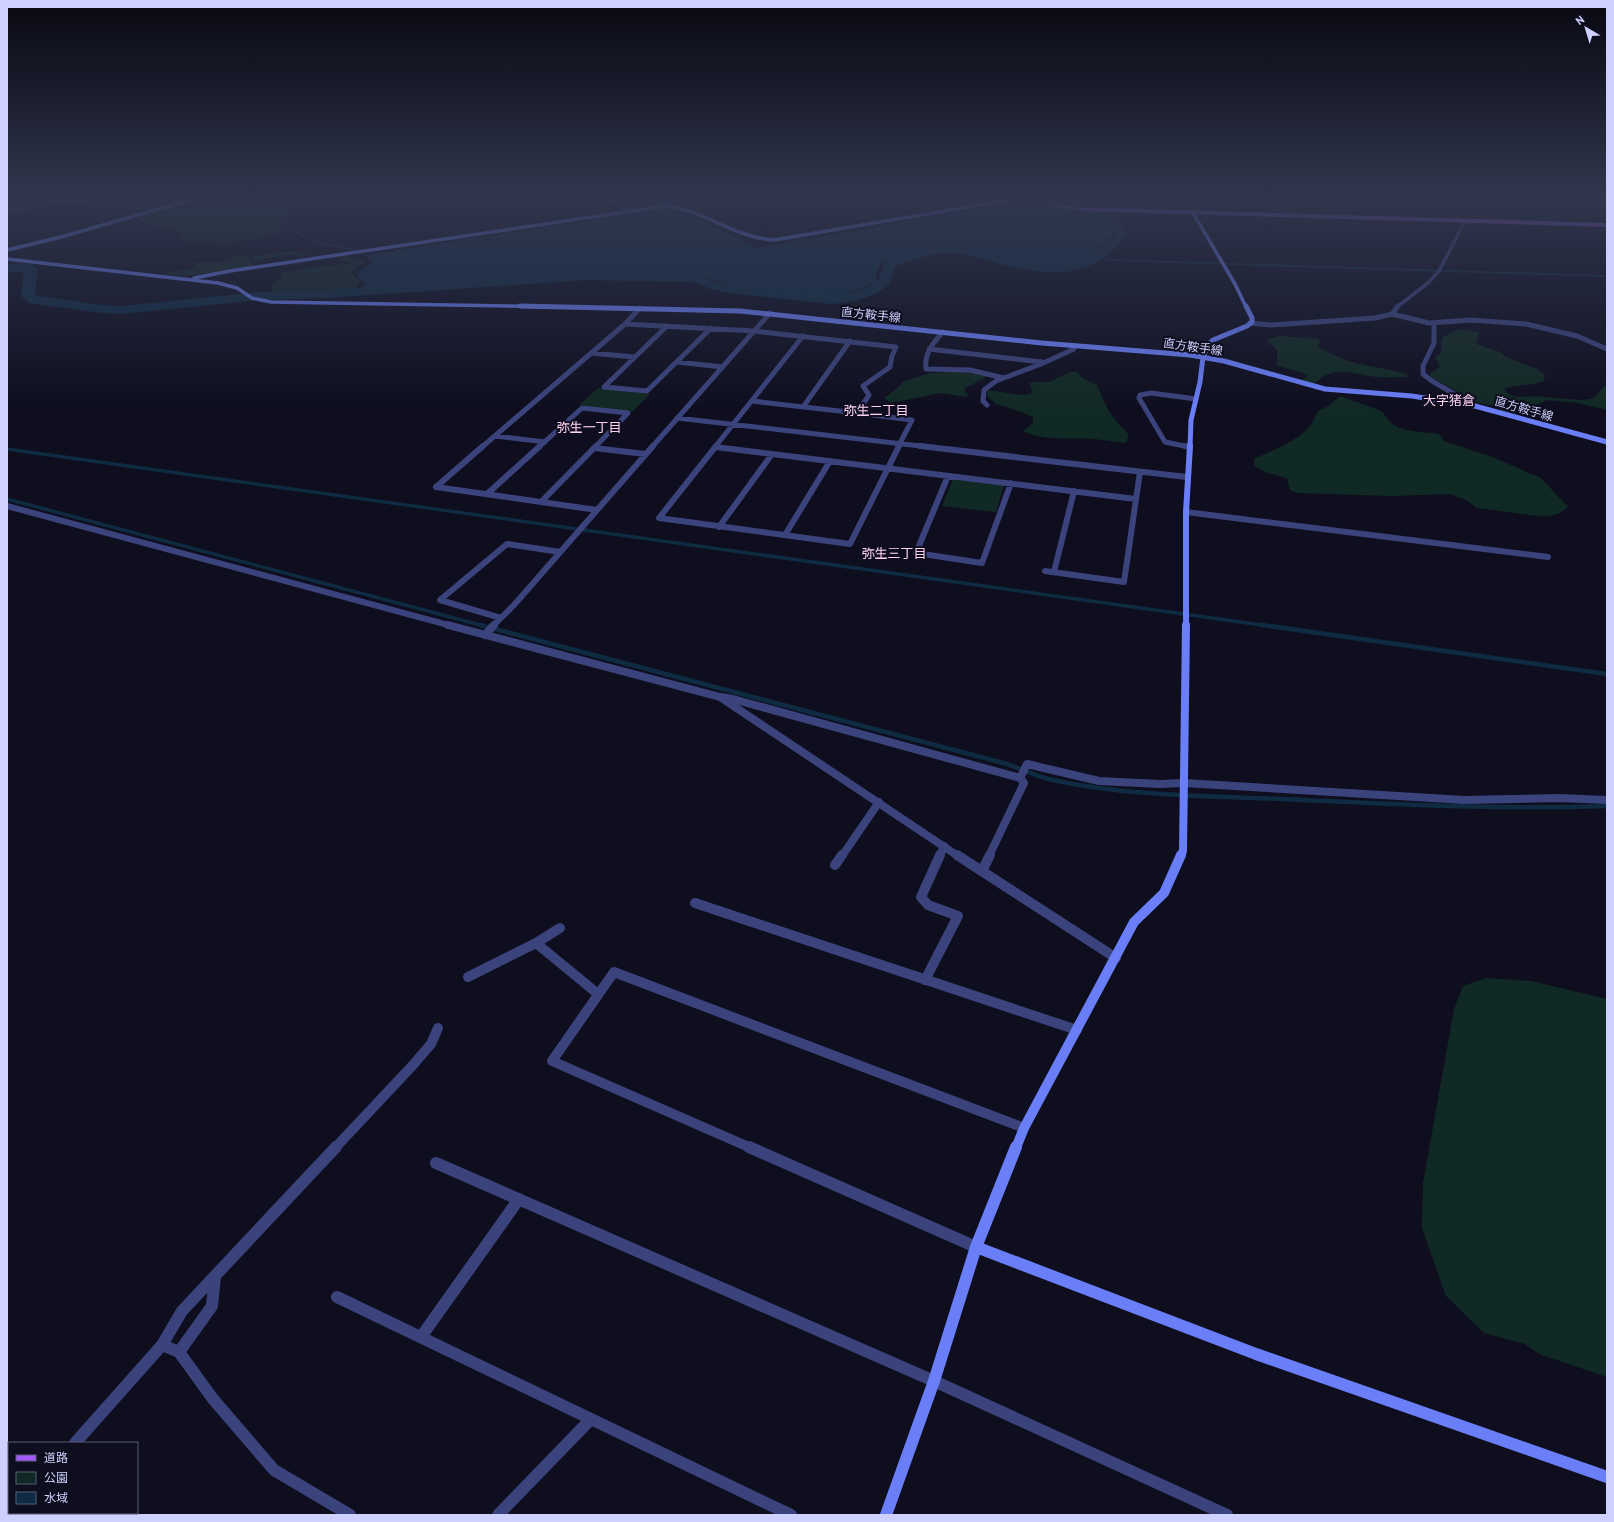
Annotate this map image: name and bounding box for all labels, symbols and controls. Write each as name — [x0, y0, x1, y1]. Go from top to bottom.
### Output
north arrow — [1566, 8, 1606, 48]
text: N — [1573, 12, 1587, 28]
street label: 直方鞍手線 — [840, 304, 902, 325]
street label: 直方鞍手線 — [1162, 335, 1224, 358]
district label: 大字猪倉 — [1423, 392, 1475, 409]
street label: 直方鞍手線 — [1493, 393, 1555, 424]
district label: 弥生二丁目 — [843, 402, 909, 419]
district label: 弥生一丁目 — [556, 419, 622, 436]
district label: 弥生三丁目 — [861, 545, 927, 562]
legend — [8, 1442, 138, 1514]
text: 道路 — [44, 1450, 68, 1465]
text: 公園 — [44, 1470, 68, 1485]
text: 水域 — [44, 1490, 68, 1505]

